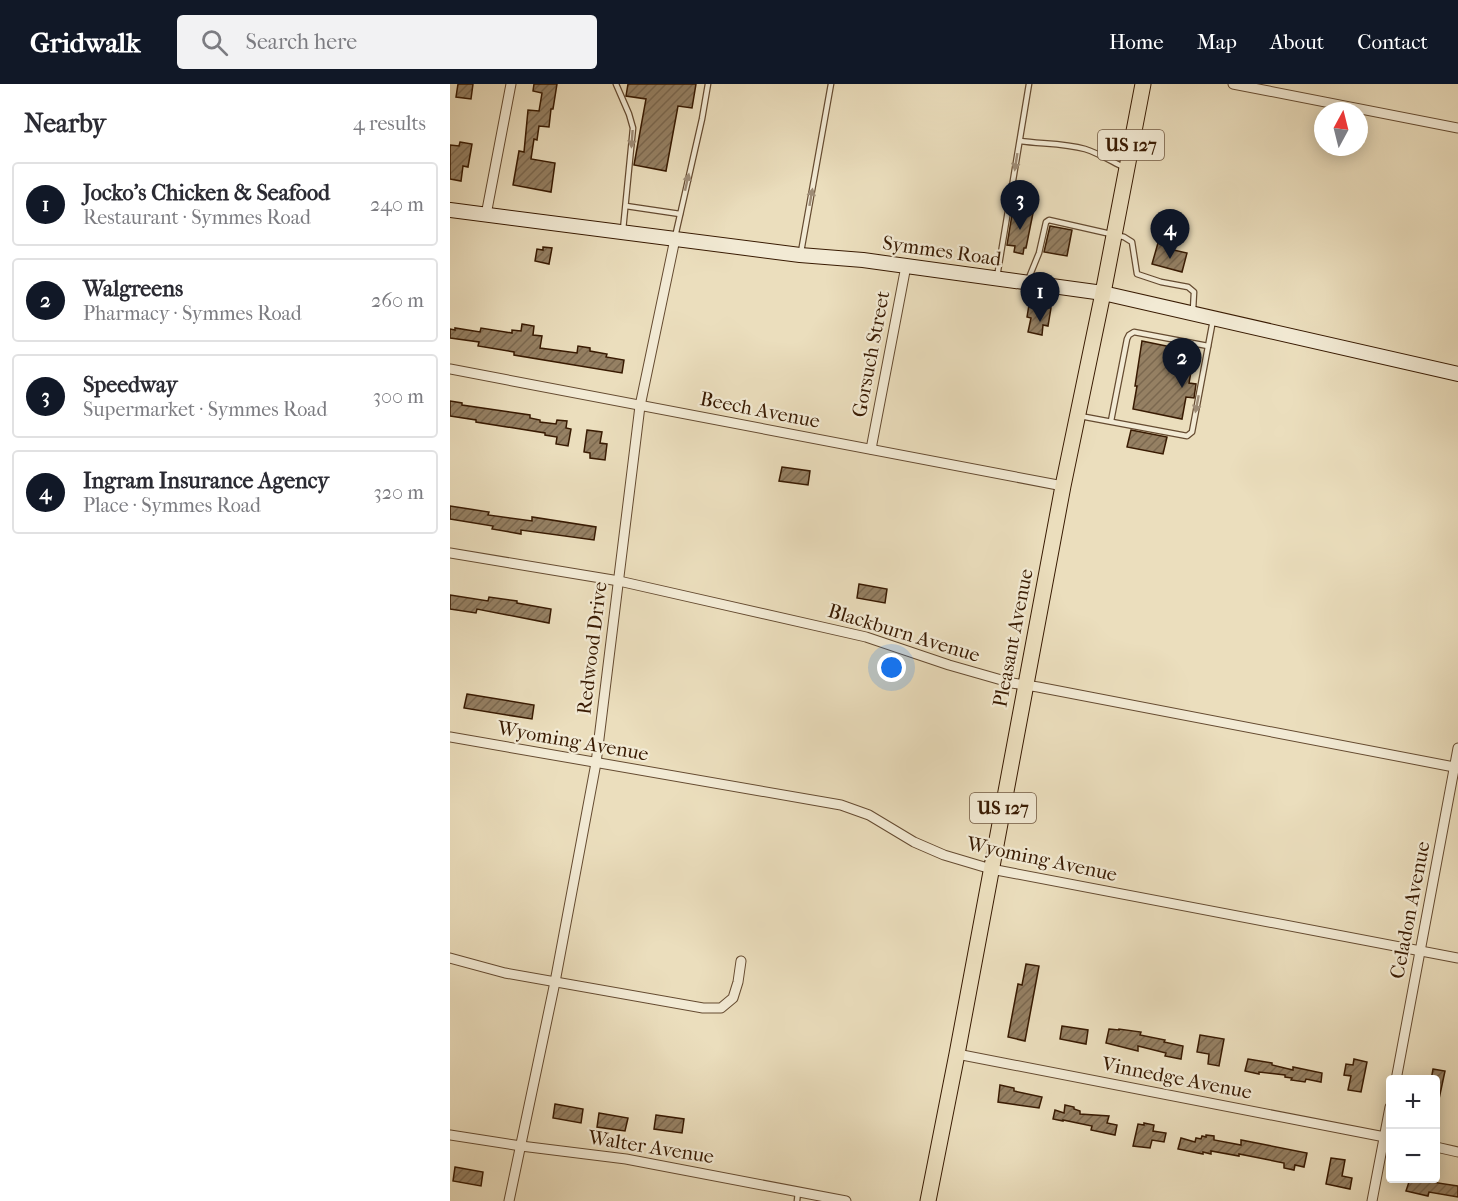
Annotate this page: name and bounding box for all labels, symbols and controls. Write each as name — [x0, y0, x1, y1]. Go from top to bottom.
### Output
search box — [177, 15, 597, 69]
text: Gridwalk — [30, 26, 141, 59]
icon: search — [198, 26, 231, 59]
text: Search here — [246, 29, 357, 55]
text: Home — [1109, 30, 1164, 54]
text: Map — [1197, 30, 1237, 54]
text: About — [1270, 30, 1324, 54]
text: Contact — [1357, 30, 1428, 54]
north arrow — [1314, 102, 1368, 156]
text: Nearby — [24, 108, 106, 139]
text: 4 results — [353, 112, 426, 135]
one-way arrow — [627, 130, 637, 149]
road number: US 127 — [1098, 130, 1164, 160]
one-way arrow — [1011, 153, 1020, 172]
one-way arrow — [683, 172, 692, 191]
text: Jocko's Chicken & Seafood — [83, 180, 330, 206]
pin: 3 — [1000, 180, 1040, 230]
one-way arrow — [807, 188, 816, 207]
text: 1 — [42, 193, 49, 216]
text: 240 m — [370, 193, 424, 216]
text: Restaurant · Symmes Road — [83, 206, 311, 229]
pin: 4 — [1150, 210, 1190, 259]
street label: Symmes Road — [881, 231, 1004, 271]
pin: 1 — [1020, 272, 1060, 322]
text: Walgreens — [83, 276, 183, 302]
text: 2 — [40, 289, 51, 312]
text: 260 m — [371, 289, 424, 312]
street label: Gorsuch Street — [847, 289, 895, 419]
text: Pharmacy · Symmes Road — [83, 302, 302, 325]
pin: 2 — [1162, 338, 1202, 388]
text: Speedway — [83, 372, 178, 398]
text: 3 — [41, 385, 50, 408]
text: 300 m — [373, 385, 424, 408]
street label: Beech Avenue — [698, 387, 822, 433]
one-way arrow — [1192, 394, 1201, 413]
text: Supermarket · Symmes Road — [83, 398, 327, 421]
text: Ingram Insurance Agency — [83, 468, 329, 494]
text: 4 — [40, 481, 51, 504]
text: 320 m — [374, 481, 424, 504]
text: Place · Symmes Road — [83, 494, 261, 517]
street label: Pleasant Avenue — [988, 567, 1038, 709]
street label: Redwood Drive — [572, 580, 612, 716]
street label: Blackburn Avenue — [825, 599, 983, 667]
your location — [877, 653, 906, 682]
street label: Wyoming Avenue — [495, 716, 651, 766]
road number: US 127 — [970, 793, 1036, 823]
street label: Wyoming Avenue — [964, 832, 1119, 886]
street label: Celadon Avenue — [1385, 839, 1435, 981]
street label: Vinnedge Avenue — [1099, 1052, 1254, 1104]
map controls — [1386, 1075, 1440, 1183]
button: + — [1386, 1075, 1440, 1129]
street label: Walter Avenue — [585, 1126, 716, 1168]
button: − — [1386, 1129, 1440, 1183]

